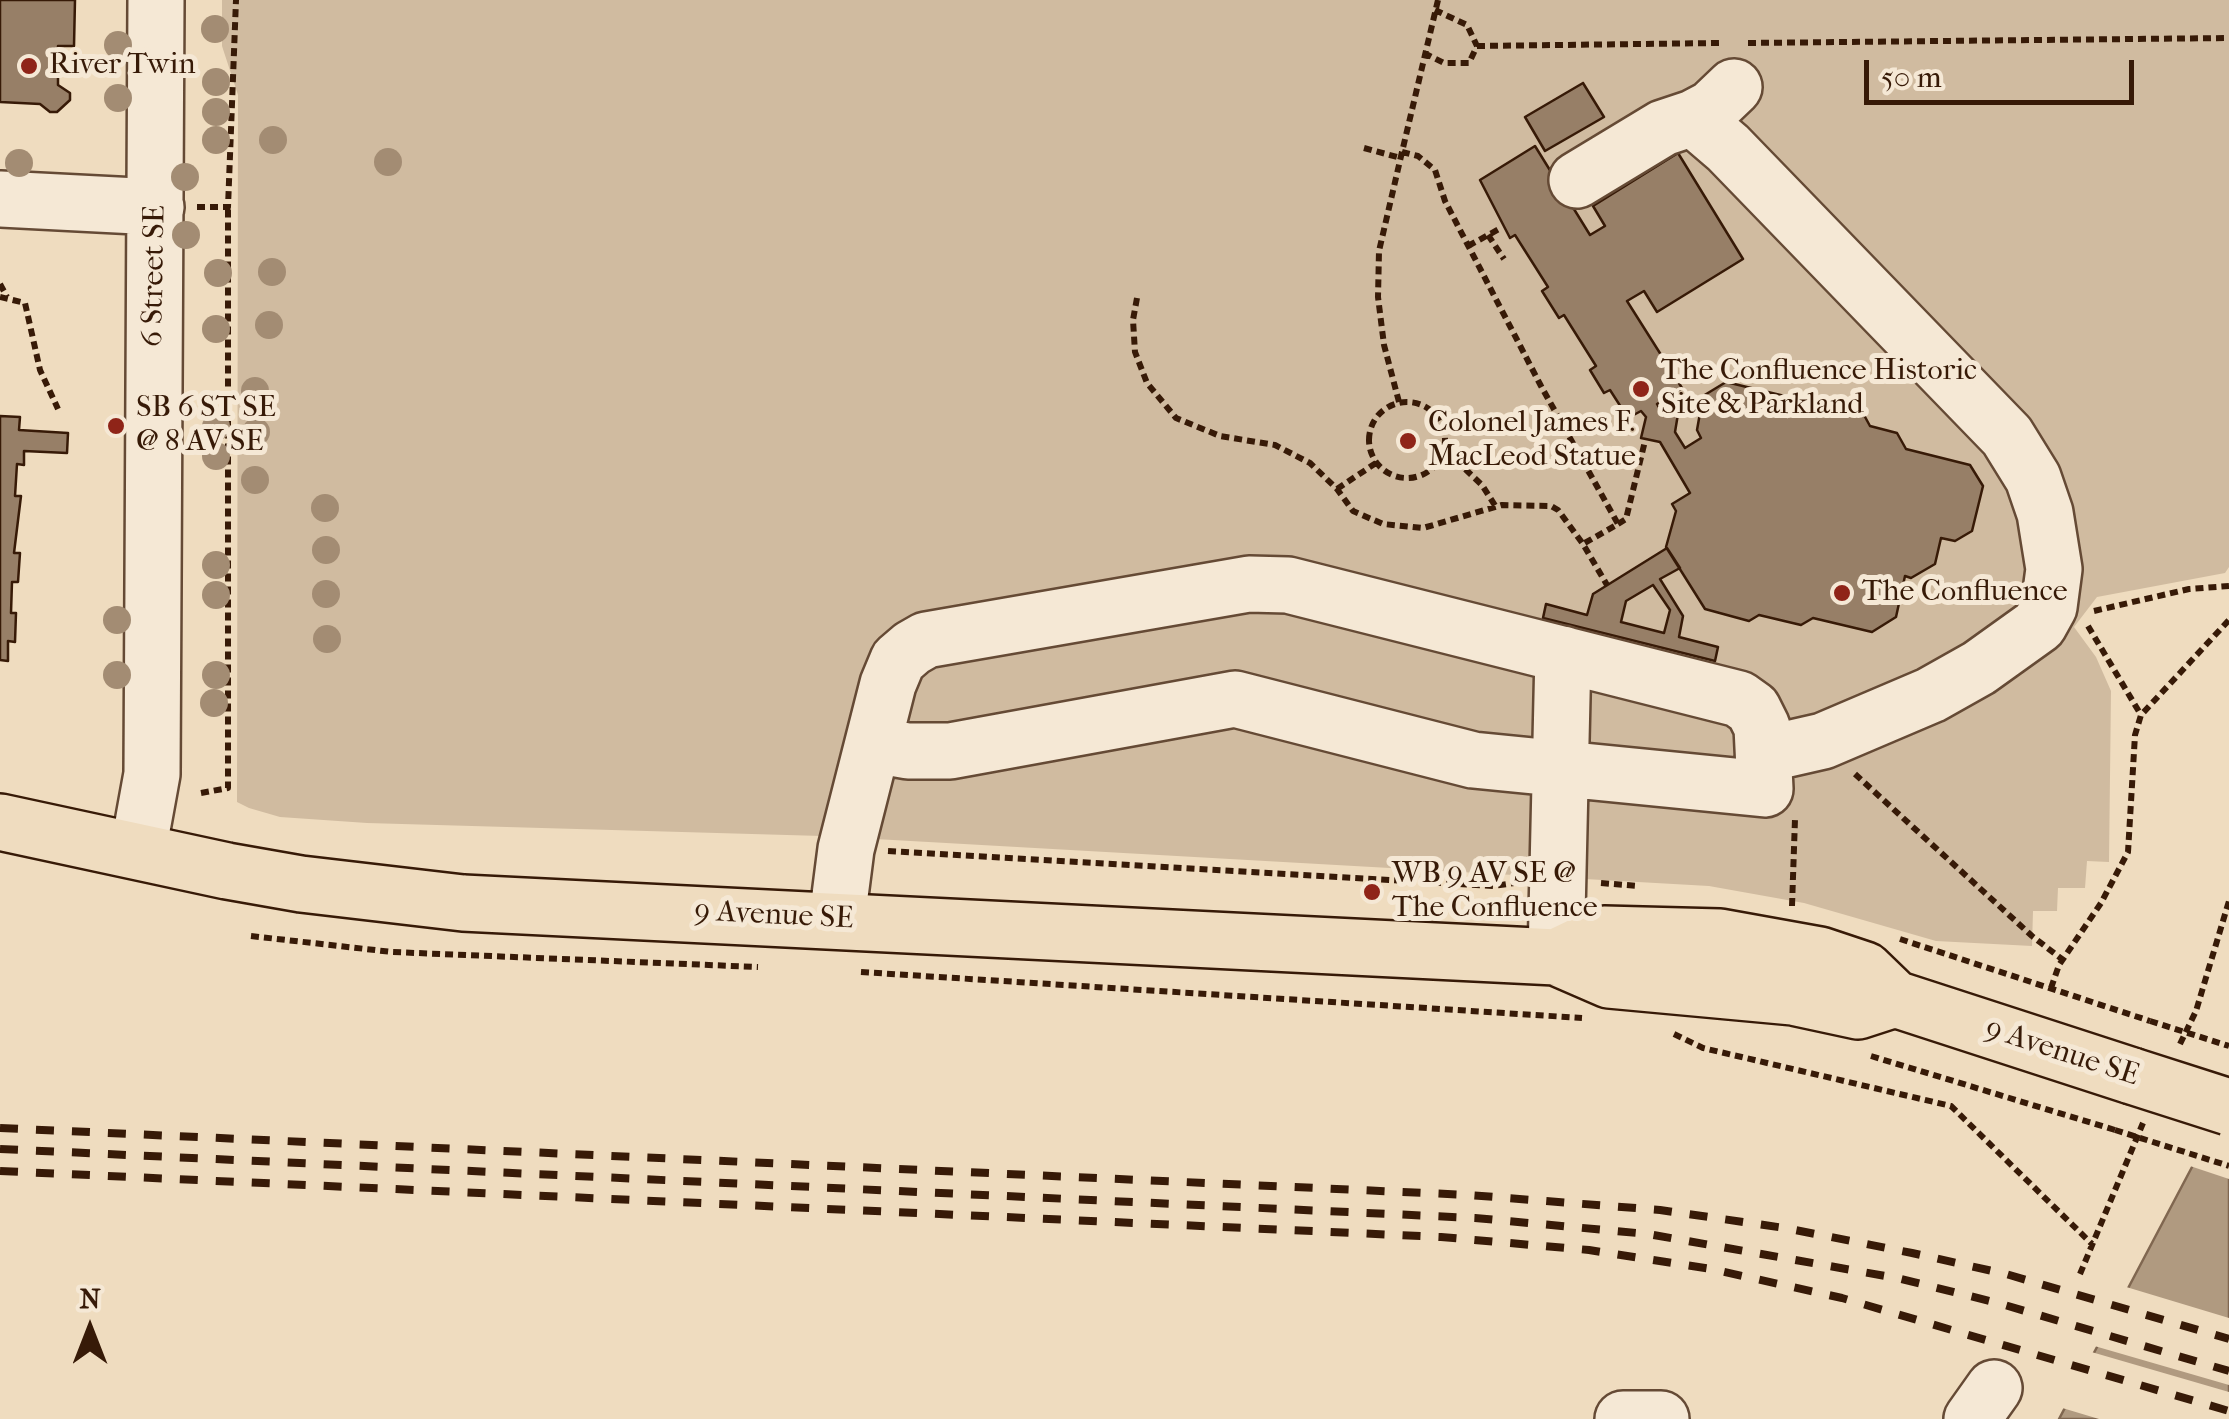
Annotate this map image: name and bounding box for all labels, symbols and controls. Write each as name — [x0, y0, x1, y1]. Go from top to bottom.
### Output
scale bar — [1869, 40, 2139, 102]
place label: River Twin — [49, 48, 196, 84]
marker: River Twin — [18, 55, 40, 77]
text: 50 m — [1881, 60, 1942, 95]
street label: 6 Street SE — [136, 205, 174, 347]
place label: The Confluence Historic Site & Parkland — [1661, 354, 1977, 424]
marker: The Confluence Historic Site & Parkland — [1630, 378, 1652, 400]
place label: SB 6 ST SE @ 8 AV SE — [136, 391, 276, 462]
place label: Colonel James F. MacLeod Statue — [1428, 406, 1636, 476]
marker: SB 6 ST SE @ 8 AV SE — [105, 415, 127, 437]
marker: Colonel James F. MacLeod Statue — [1397, 430, 1419, 452]
place label: The Confluence — [1862, 575, 2068, 611]
marker: The Confluence — [1831, 582, 1853, 604]
place label: WB 9 AV SE @ The Confluence — [1392, 857, 1598, 928]
marker: WB 9 AV SE @ The Confluence — [1361, 881, 1383, 903]
street label: 9 Avenue SE — [694, 894, 854, 938]
street label: 9 Avenue SE — [1981, 1011, 2143, 1095]
north arrow — [40, 1279, 140, 1379]
text: N — [79, 1282, 101, 1315]

